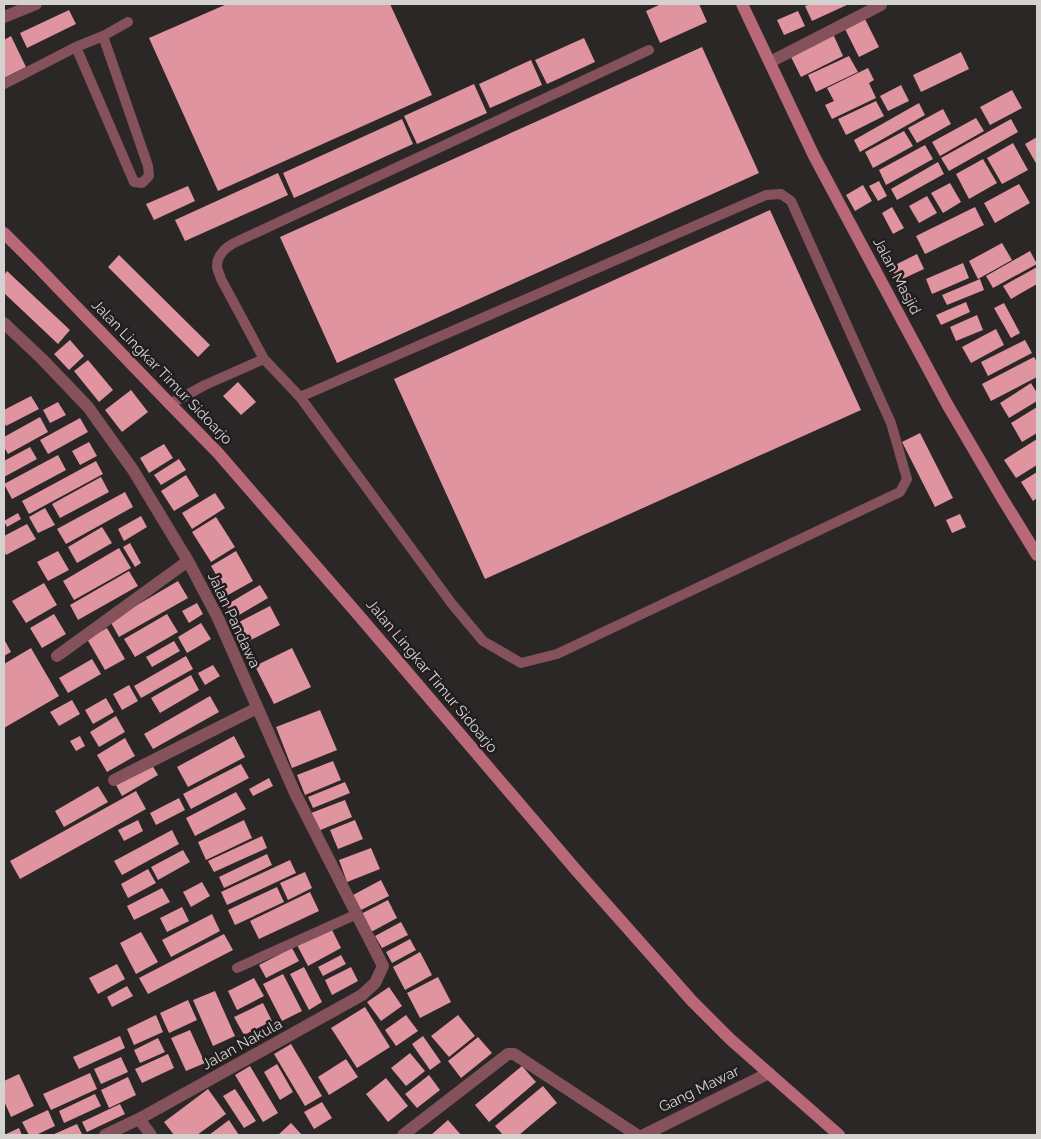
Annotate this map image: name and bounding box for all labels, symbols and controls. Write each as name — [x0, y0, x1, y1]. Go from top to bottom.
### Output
street label: Jalan Masjid — [869, 234, 925, 318]
street label: Jalan Lingkar Timur Sidoarjo — [88, 296, 236, 448]
street label: Jalan Pandawa — [204, 569, 264, 671]
street label: Jalan Lingkar Timur Sidoarjo — [363, 596, 502, 756]
street label: Jalan Nakula — [199, 1015, 285, 1073]
street label: Gang Mawar — [656, 1061, 743, 1116]

